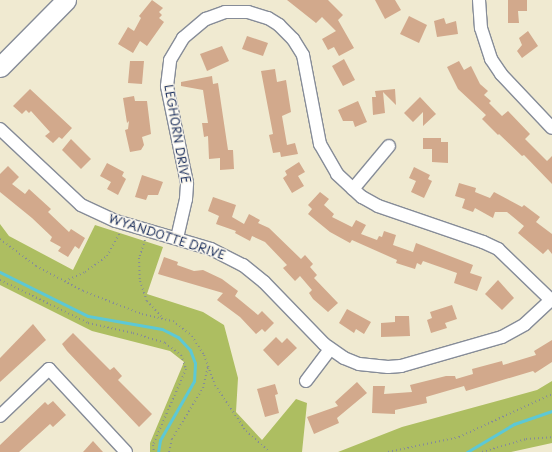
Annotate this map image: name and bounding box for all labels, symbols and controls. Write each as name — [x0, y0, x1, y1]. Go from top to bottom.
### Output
street label: LEGHORN DRIVE — [161, 83, 193, 185]
street label: WYANDOTTE DRIVE — [106, 211, 228, 263]

